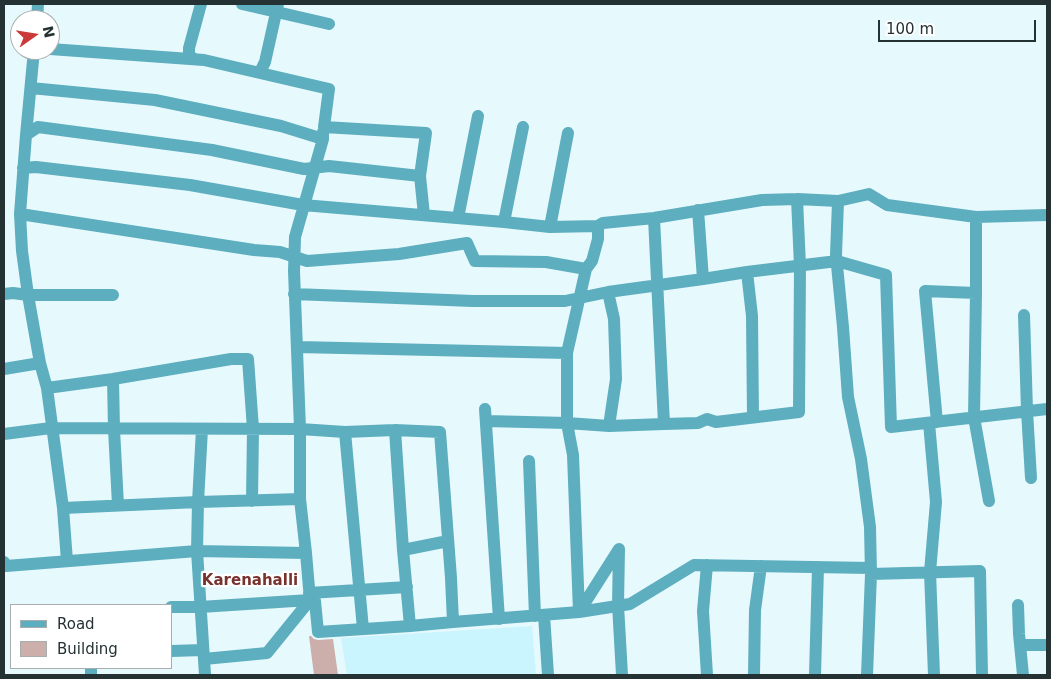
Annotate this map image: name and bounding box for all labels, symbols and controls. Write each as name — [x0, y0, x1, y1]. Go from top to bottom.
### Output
north arrow — [10, 10, 60, 60]
scale bar — [881, 10, 1038, 42]
text: 100 m — [886, 20, 934, 38]
text: N — [40, 24, 58, 39]
district label: Karenahalli — [202, 572, 298, 590]
legend — [10, 604, 172, 669]
text: Road — [57, 615, 95, 633]
text: Building — [57, 640, 118, 658]

